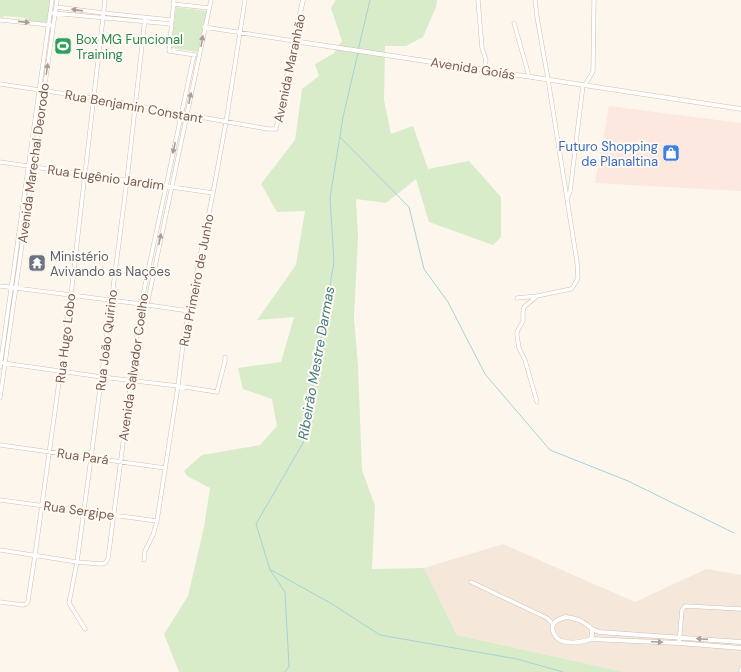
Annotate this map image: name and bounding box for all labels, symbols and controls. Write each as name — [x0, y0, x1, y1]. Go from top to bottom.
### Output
one-way arrow — [71, 7, 83, 13]
street label: Avenida Maranhão — [270, 12, 309, 124]
one-way arrow — [18, 19, 30, 25]
place label: Box MG Funcional Training — [76, 31, 183, 63]
one-way arrow — [199, 35, 205, 47]
sports icon: Box MG Funcional Training — [53, 36, 73, 56]
street label: Avenida Goiás — [429, 53, 516, 84]
one-way arrow — [44, 62, 50, 75]
street label: Avenida Marechal Deorodo — [14, 82, 53, 244]
street label: Rua Benjamin Constant — [64, 86, 204, 127]
one-way arrow — [187, 92, 193, 105]
place label: Futuro Shopping de Planaltina — [558, 138, 658, 170]
one-way arrow — [171, 142, 177, 154]
shop icon: Futuro Shopping de Planaltina — [661, 143, 681, 163]
street label: Rua Eugênio Jardim — [47, 161, 165, 194]
street label: Rua Primeiro de Junho — [175, 212, 218, 348]
one-way arrow — [158, 233, 164, 245]
place label: Ministério Avivando as Nações — [50, 248, 170, 280]
temple icon: Ministério Avivando as Nações — [27, 253, 47, 273]
water label: Ribeirão Mestre Darmas — [294, 285, 338, 441]
street label: Rua João Quirino — [92, 288, 121, 392]
street label: Rua Hugo Lobo — [52, 292, 79, 384]
street label: Avenida Salvador Coelho — [115, 292, 152, 442]
street label: Rua Pará — [56, 444, 110, 469]
street label: Rua Sergipe — [43, 497, 115, 524]
one-way arrow — [696, 636, 708, 643]
one-way arrow — [651, 639, 664, 645]

